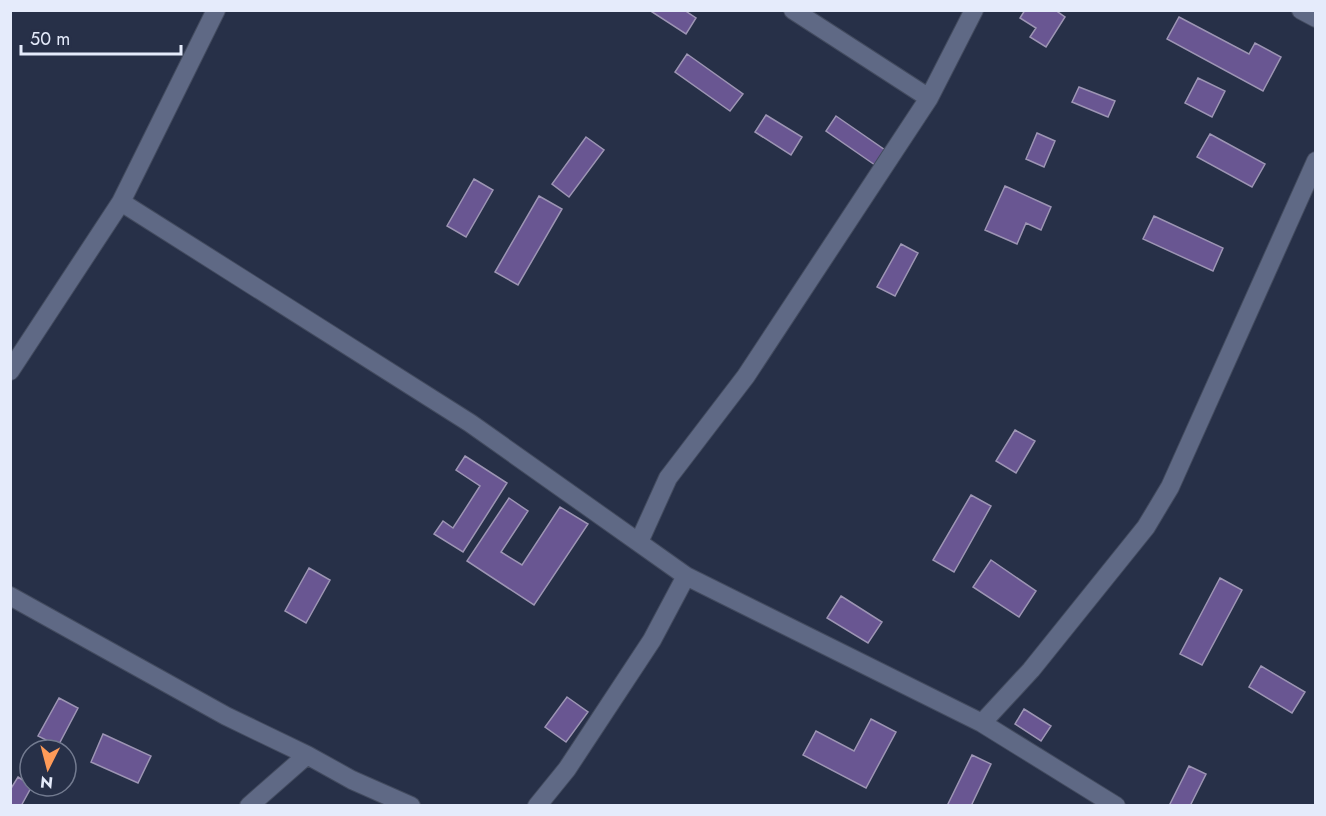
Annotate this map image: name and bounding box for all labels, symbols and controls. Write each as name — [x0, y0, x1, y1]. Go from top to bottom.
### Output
scale bar — [21, 18, 182, 56]
text: 50 m — [30, 26, 70, 52]
north arrow — [18, 738, 78, 798]
text: N — [39, 770, 54, 795]

